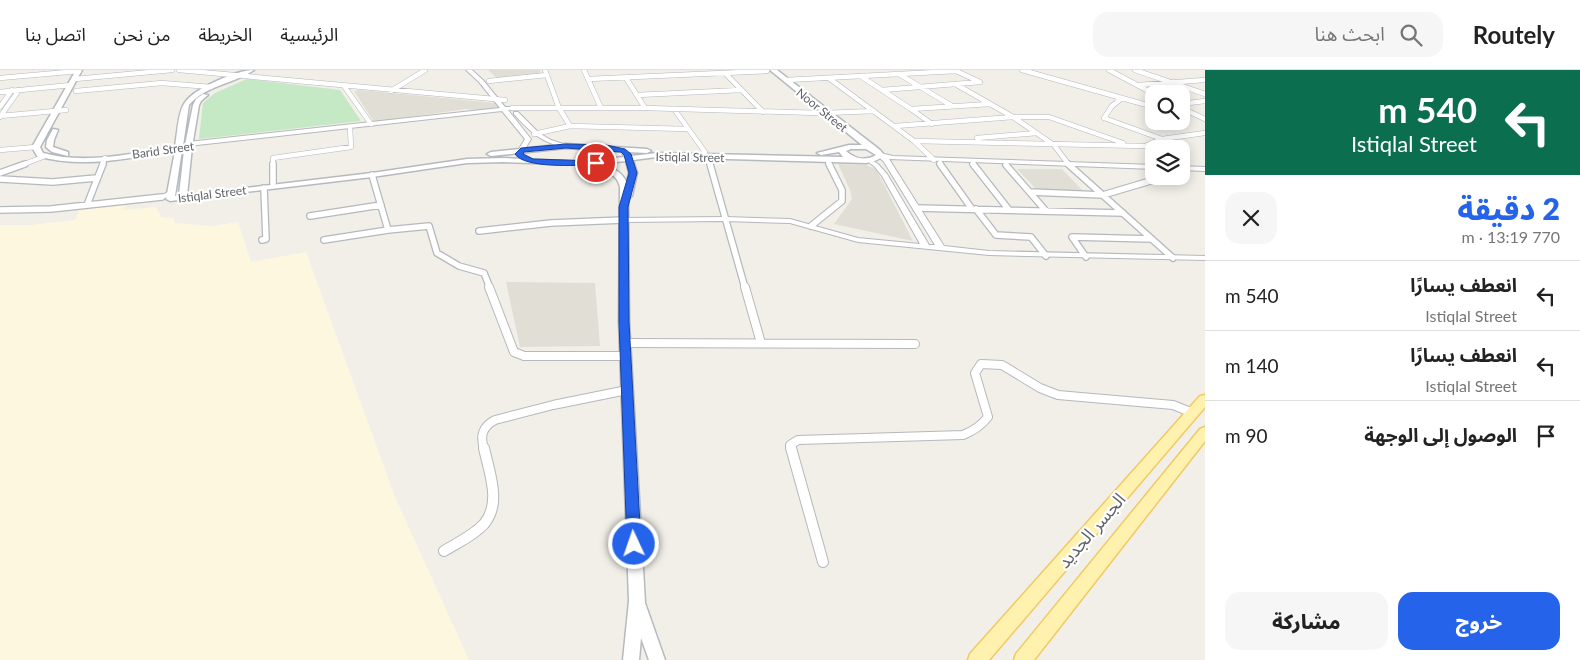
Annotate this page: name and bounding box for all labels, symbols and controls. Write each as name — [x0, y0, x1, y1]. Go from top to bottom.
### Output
search box — [1093, 12, 1443, 57]
text: Routely — [1473, 20, 1555, 49]
icon: search — [1397, 21, 1425, 49]
text: ابحث هنا — [1314, 22, 1385, 45]
text: اتصل بنا — [25, 23, 86, 45]
text: من نحن — [114, 23, 170, 45]
text: الخريطة — [198, 23, 252, 45]
text: الرئيسية — [280, 23, 338, 45]
street label: Noor Street — [793, 85, 851, 136]
map controls — [1145, 85, 1190, 185]
button: search — [1145, 85, 1190, 130]
text: 540 m — [1378, 88, 1477, 130]
icon: left — [1495, 90, 1560, 155]
text: Istiqlal Street — [1351, 130, 1477, 157]
street label: Barid Street — [131, 138, 196, 162]
button: layers — [1145, 140, 1190, 185]
pin — [575, 142, 617, 184]
icon: arrive — [582, 149, 610, 177]
street label: Istiqlal Street — [655, 149, 725, 165]
street label: Istiqlal Street — [177, 182, 248, 206]
text: 2 دقيقة — [1457, 190, 1560, 226]
button: close — [1225, 192, 1277, 244]
text: 770 m · 13:19 — [1461, 227, 1560, 246]
text: انعطف يسارًا — [1410, 273, 1517, 296]
icon: left — [1532, 282, 1560, 310]
text: 540 m — [1225, 284, 1279, 307]
text: Istiqlal Street — [1425, 306, 1517, 325]
text: انعطف يسارًا — [1410, 343, 1517, 366]
icon: left — [1532, 352, 1560, 380]
text: 140 m — [1225, 354, 1279, 377]
text: Istiqlal Street — [1425, 376, 1517, 395]
icon: arrive — [1532, 422, 1560, 450]
text: الوصول إلى الوجهة — [1364, 423, 1517, 446]
text: 90 m — [1225, 424, 1268, 447]
street label: الجسر الجديد — [1052, 488, 1130, 573]
position arrow — [607, 517, 659, 569]
button: مشاركة — [1225, 592, 1388, 650]
button: خروج — [1398, 592, 1560, 650]

